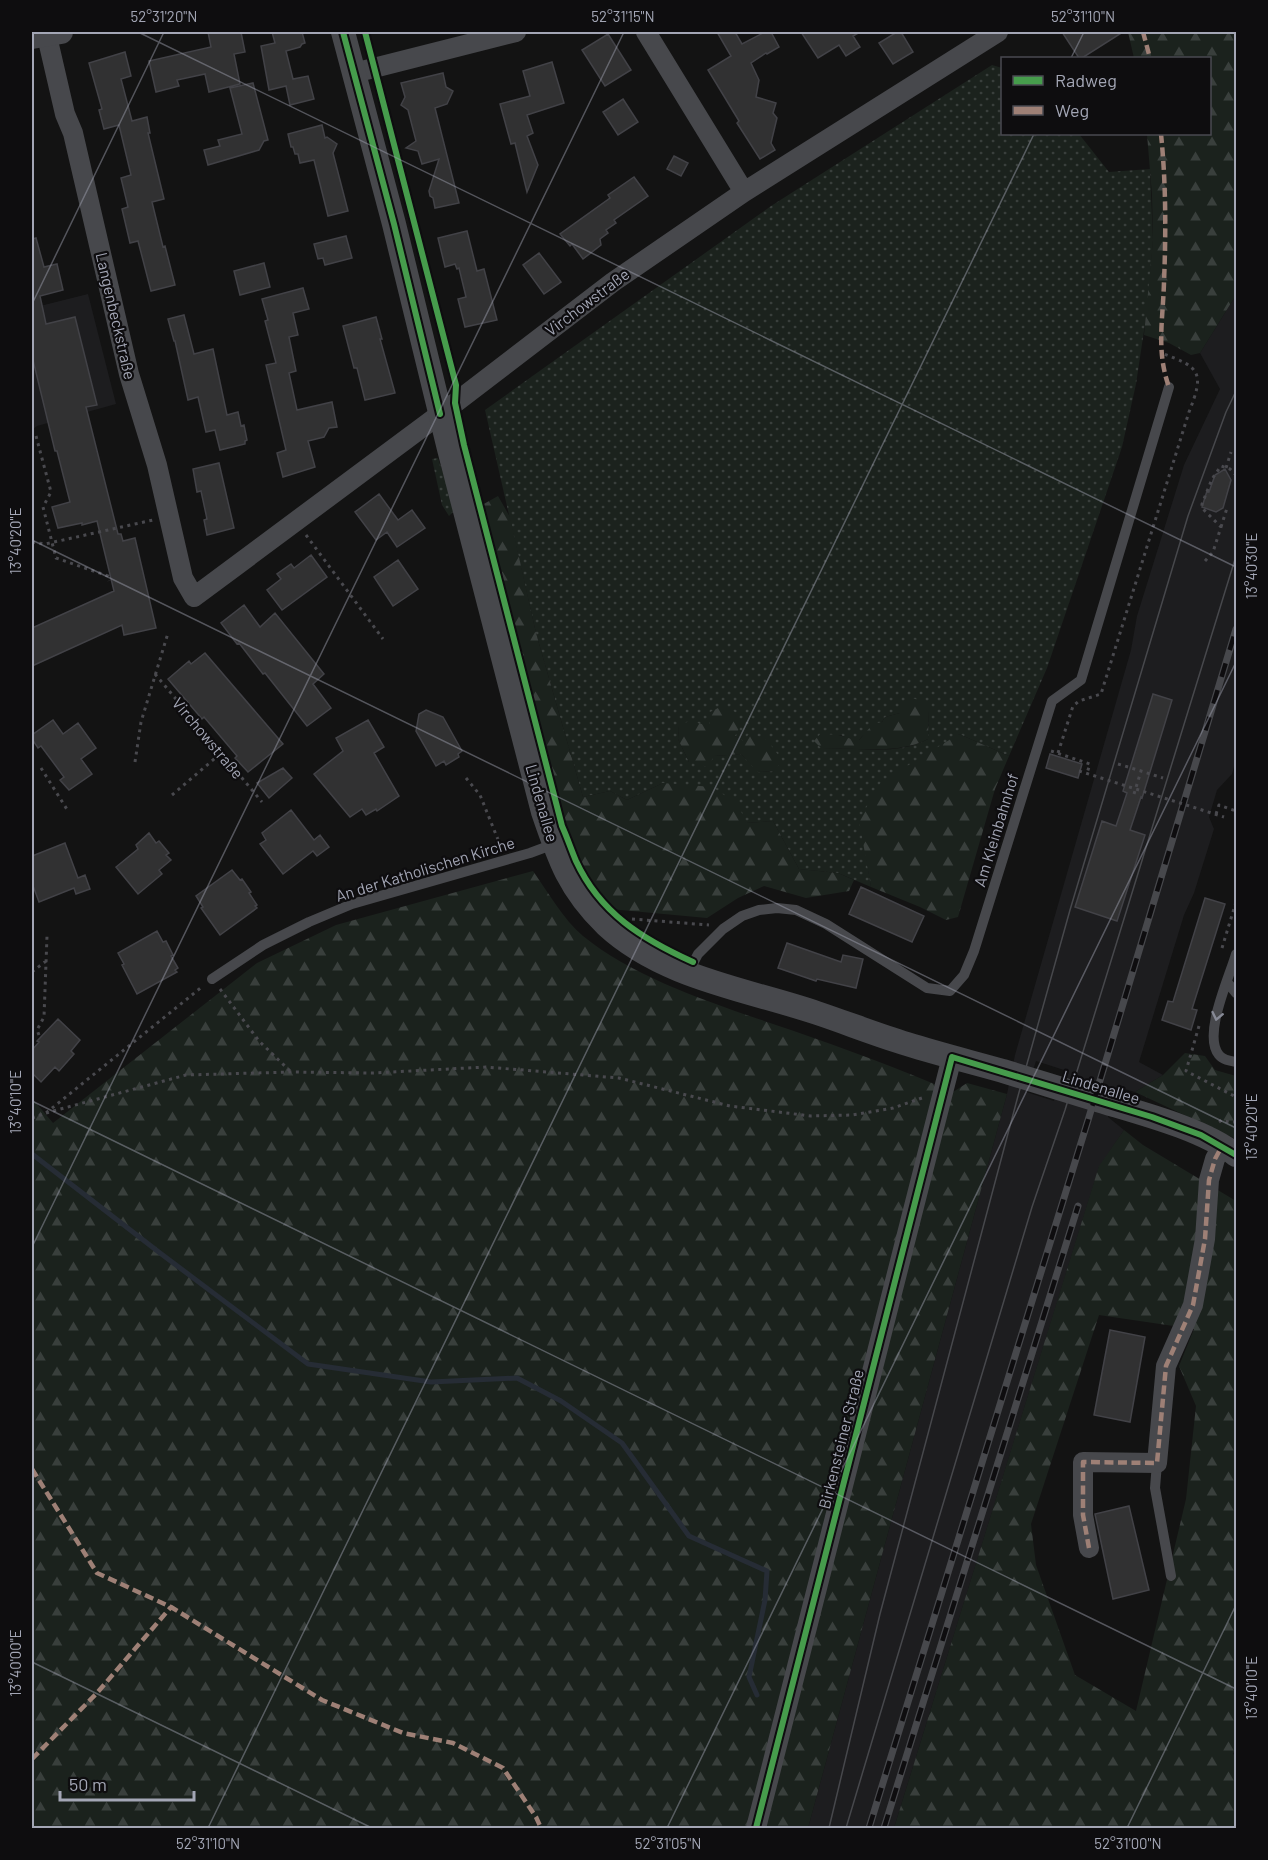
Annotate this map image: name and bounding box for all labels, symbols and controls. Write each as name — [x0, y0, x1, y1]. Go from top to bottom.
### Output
text: 52°31'20"N — [131, 7, 197, 25]
text: 52°31'15"N — [591, 7, 655, 25]
text: 52°31'10"N — [1051, 7, 1115, 25]
legend — [1001, 57, 1211, 135]
text: Radweg — [1055, 69, 1117, 91]
text: Weg — [1055, 99, 1089, 121]
street label: Langenbeckstraße — [93, 250, 140, 381]
street label: Virchowstraße — [541, 264, 633, 339]
text: 13°40'20"E — [6, 508, 24, 574]
text: 13°40'30"E — [1242, 533, 1260, 599]
street label: Virchowstraße — [169, 693, 248, 782]
street label: Lindenallee — [522, 762, 563, 844]
street label: Am Kleinbahnhof — [969, 770, 1022, 889]
street label: An der Katholischen Kirche — [333, 832, 517, 905]
one-way arrow — [1211, 1011, 1224, 1021]
street label: Lindenallee — [1060, 1066, 1142, 1107]
text: 13°40'10"E — [6, 1070, 24, 1134]
text: 13°40'20"E — [1242, 1094, 1260, 1160]
street label: Birkensteiner Straße — [814, 1367, 867, 1511]
text: 13°40'00"E — [6, 1629, 24, 1697]
text: 13°40'10"E — [1242, 1656, 1260, 1720]
scale bar — [60, 1764, 194, 1802]
text: 50 m — [69, 1773, 107, 1795]
text: 52°31'10"N — [176, 1834, 240, 1852]
text: 52°31'05"N — [635, 1834, 701, 1852]
text: 52°31'00"N — [1094, 1834, 1162, 1852]

